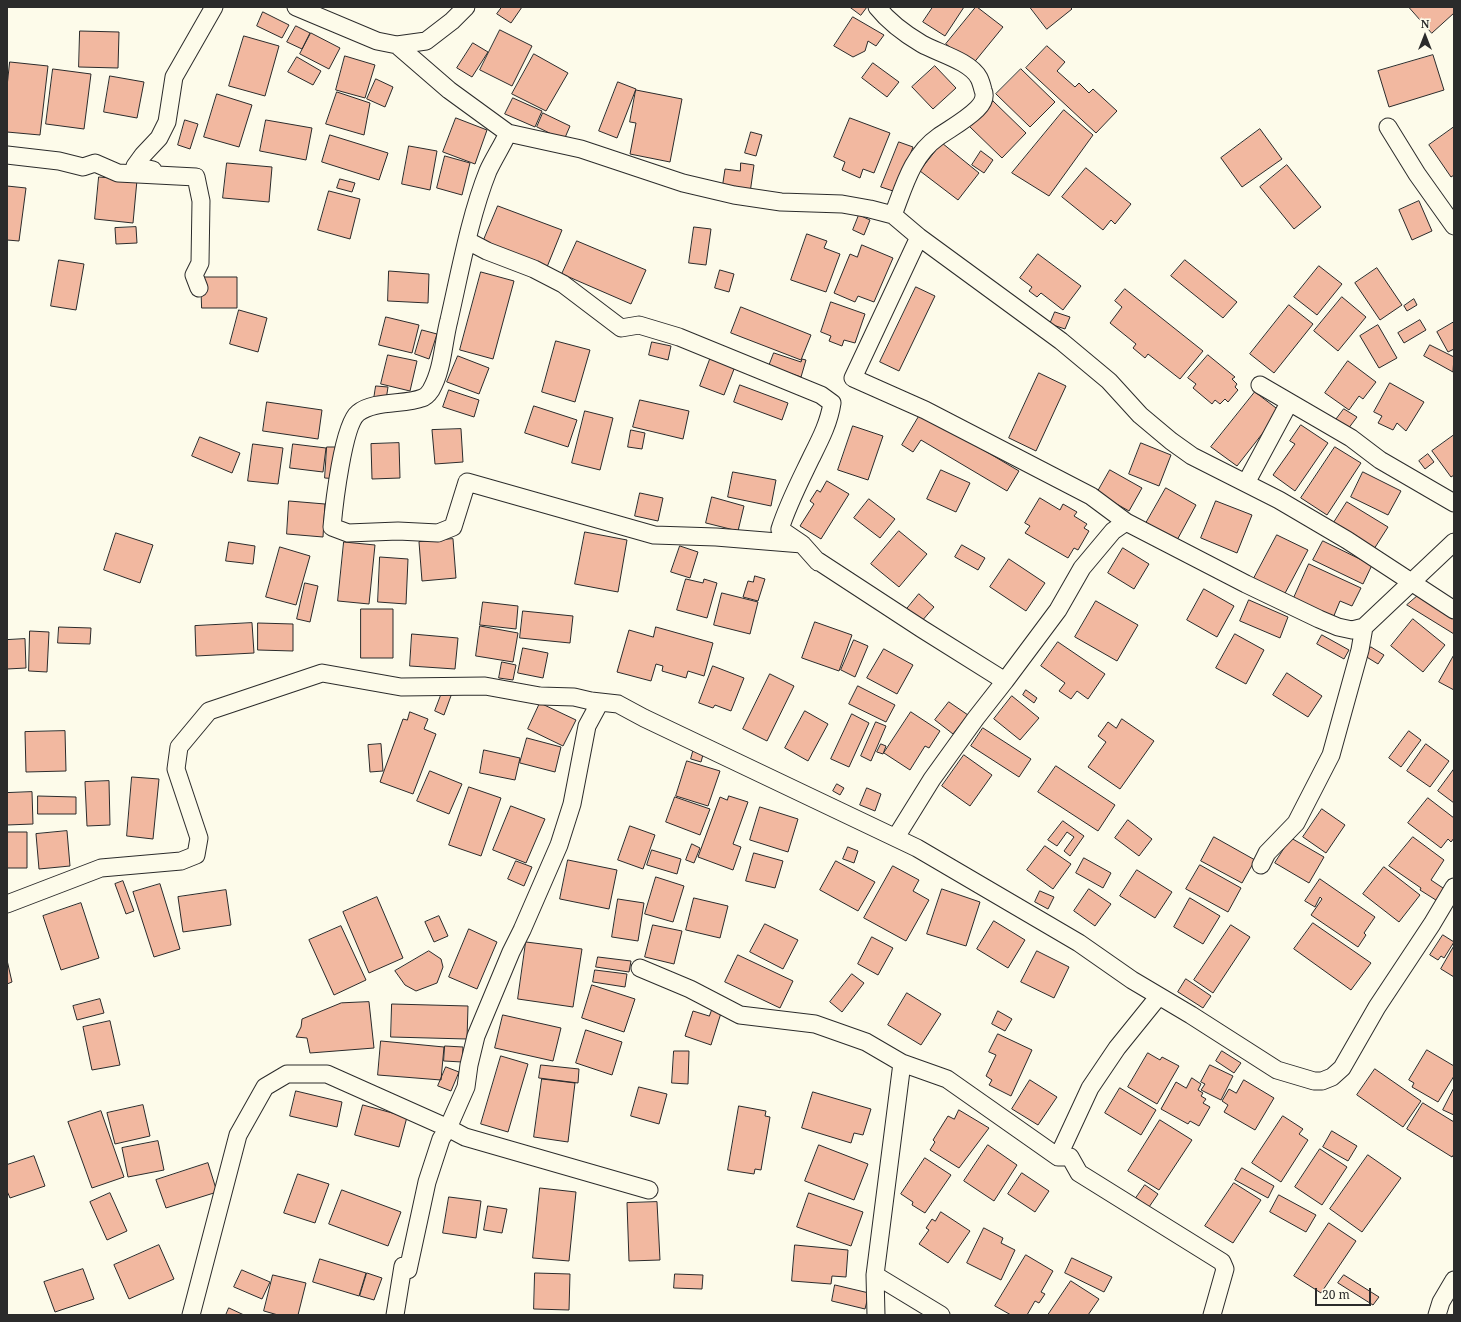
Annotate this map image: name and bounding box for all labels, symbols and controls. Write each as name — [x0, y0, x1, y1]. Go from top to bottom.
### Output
north arrow — [1405, 16, 1445, 56]
text: N — [1421, 16, 1429, 31]
scale bar — [1317, 1280, 1373, 1306]
text: 20 m — [1322, 1286, 1350, 1303]

